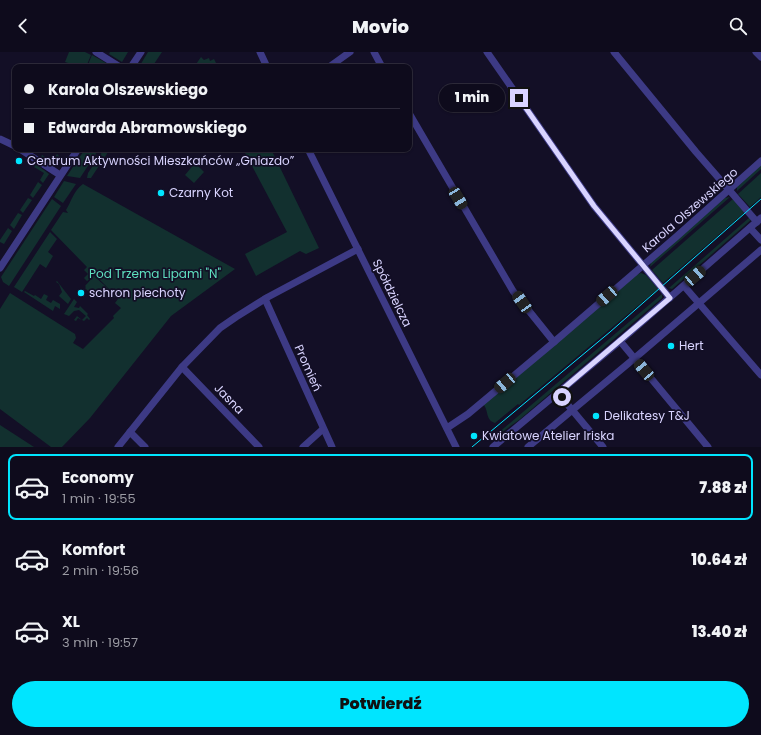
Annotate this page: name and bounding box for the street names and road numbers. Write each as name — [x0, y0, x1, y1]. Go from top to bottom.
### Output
street label: Karola Olszewskiego — [638, 163, 741, 256]
street label: Spółdzielcza — [369, 256, 416, 330]
street label: Promień — [291, 342, 326, 394]
street label: Jasna — [211, 380, 248, 418]

